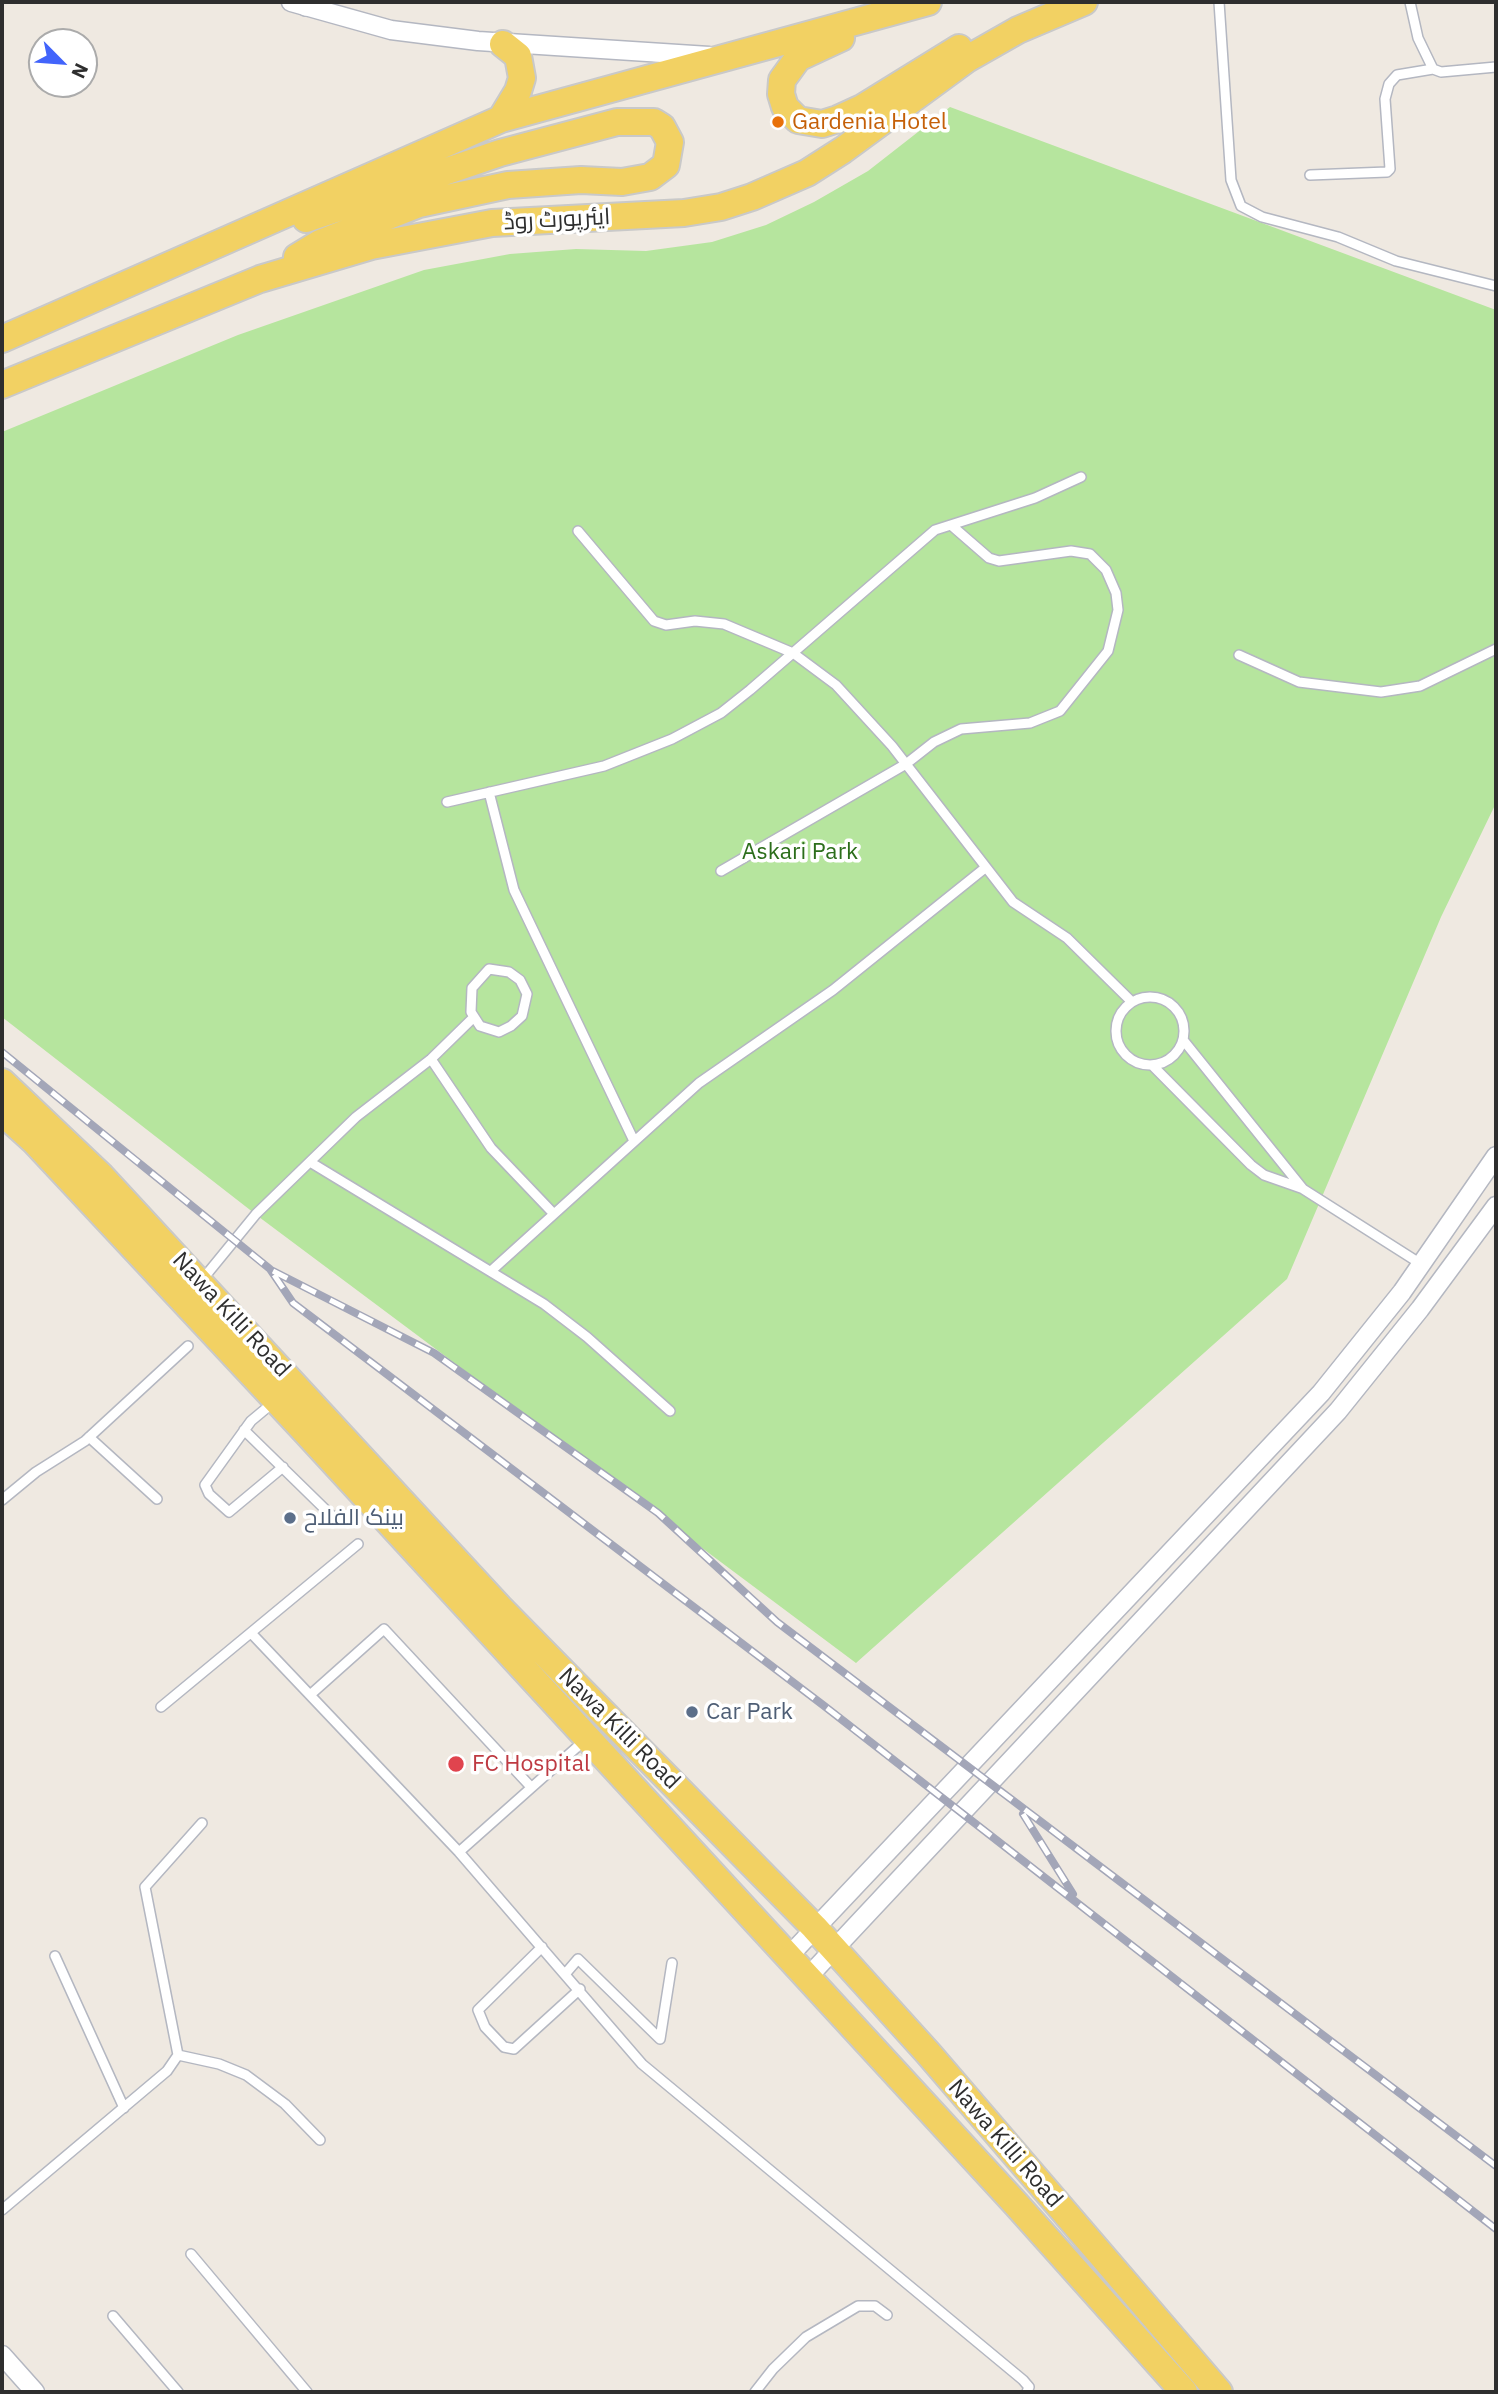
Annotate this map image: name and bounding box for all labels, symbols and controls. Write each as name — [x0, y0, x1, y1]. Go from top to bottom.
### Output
north arrow — [28, 28, 98, 98]
text: N — [66, 60, 94, 82]
place label: Gardenia Hotel — [792, 108, 947, 136]
marker: Gardenia Hotel — [770, 114, 786, 130]
street label: ایئرپورٹ روڈ — [503, 203, 611, 237]
park label: Askari Park — [742, 838, 858, 866]
street label: Nawa Killi Road — [166, 1247, 296, 1383]
place label: بینک الفلاح — [304, 1504, 404, 1532]
marker: بینک الفلاح — [282, 1510, 298, 1526]
street label: Nawa Killi Road — [553, 1663, 685, 1795]
place label: Car Park — [706, 1698, 793, 1726]
marker: Car Park — [684, 1704, 700, 1720]
place label: FC Hospital — [472, 1750, 590, 1778]
marker: FC Hospital — [446, 1754, 466, 1774]
street label: Nawa Killi Road — [942, 2074, 1068, 2214]

